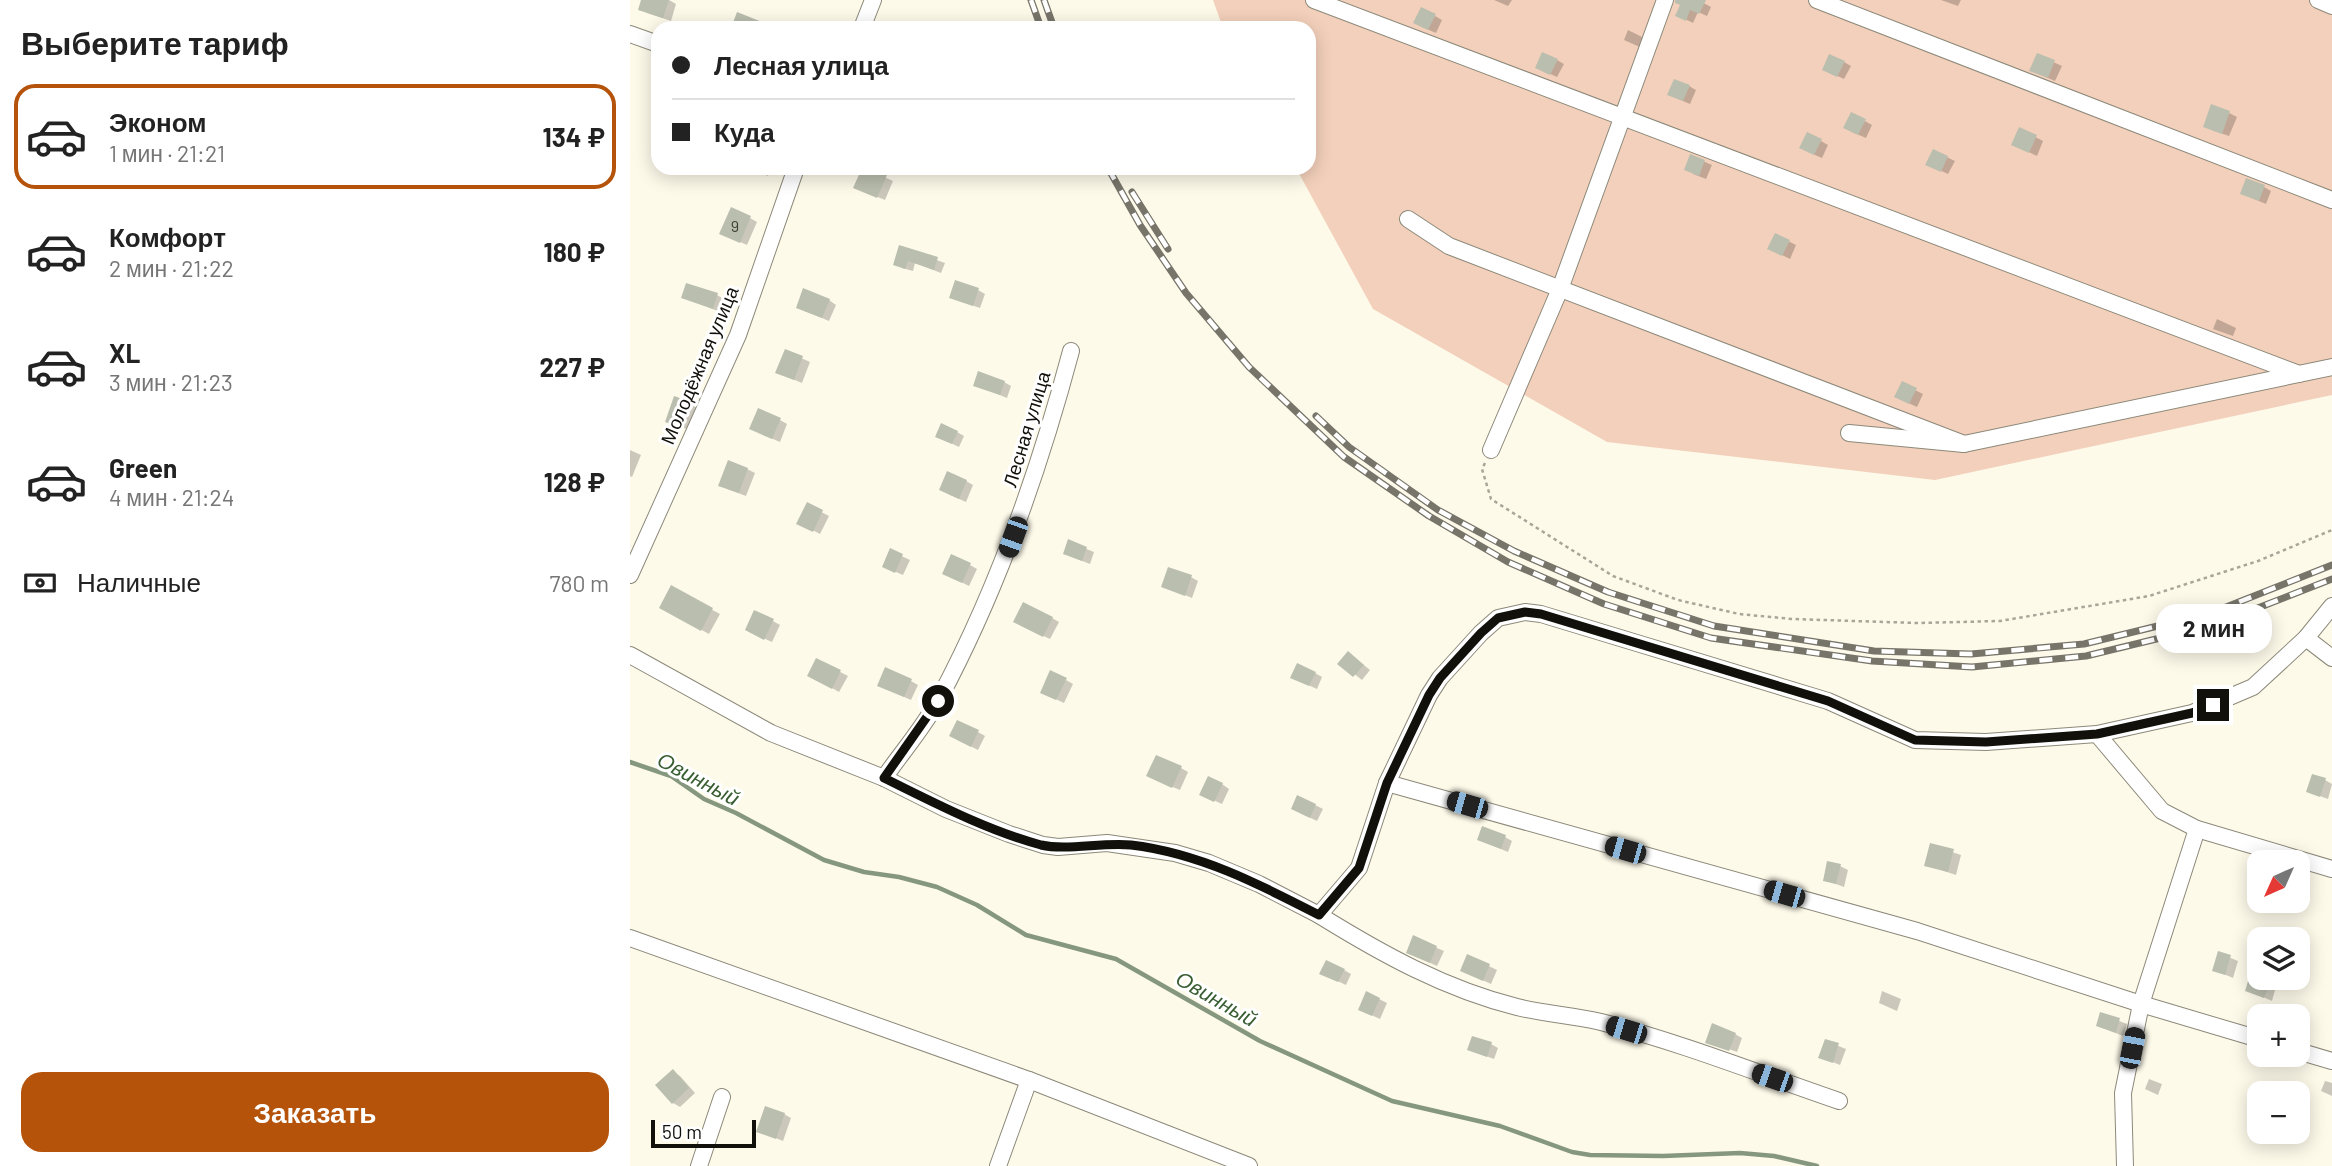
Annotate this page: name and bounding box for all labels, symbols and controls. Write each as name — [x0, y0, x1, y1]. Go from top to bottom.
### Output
text: Выберите тариф — [21, 23, 289, 61]
text: Лесная улица — [714, 49, 889, 80]
icon: car — [25, 105, 88, 168]
text: Эконом — [109, 106, 207, 137]
text: Куда — [714, 116, 775, 147]
text: 134 ₽ — [543, 121, 605, 152]
text: 1 мин · 21:21 — [109, 139, 225, 167]
house number: 9 — [731, 216, 739, 235]
icon: car — [25, 220, 88, 283]
text: Комфорт — [109, 221, 226, 252]
text: 180 ₽ — [543, 236, 605, 267]
text: 2 мин · 21:22 — [109, 254, 234, 282]
street label: Молодёжная улица — [655, 282, 743, 447]
icon: car — [25, 335, 88, 398]
text: XL — [109, 337, 140, 368]
text: 227 ₽ — [540, 351, 605, 382]
text: 3 мин · 21:23 — [109, 368, 233, 396]
street label: Лесная улица — [997, 368, 1055, 490]
icon: car — [25, 450, 88, 513]
text: Green — [109, 452, 177, 483]
text: 128 ₽ — [544, 466, 605, 497]
text: 4 мин · 21:24 — [109, 483, 235, 511]
car — [996, 514, 1031, 560]
icon: cash — [21, 564, 59, 602]
text: Наличные — [77, 566, 201, 597]
text: 780 m — [550, 569, 609, 597]
callout: 2 мин — [2155, 604, 2271, 652]
text: 2 мин — [2183, 614, 2245, 642]
route start — [922, 685, 954, 717]
route end — [2197, 689, 2229, 721]
water label: Овинный — [654, 746, 745, 810]
car — [1444, 789, 1491, 821]
car — [1602, 834, 1649, 866]
north arrow — [2247, 850, 2310, 914]
map controls — [2247, 850, 2310, 1144]
car — [1761, 878, 1808, 910]
button: layers — [2247, 927, 2310, 990]
water label: Овинный — [1172, 965, 1262, 1031]
button: + — [2247, 1004, 2310, 1067]
car — [1603, 1014, 1650, 1046]
car — [2118, 1025, 2147, 1071]
car — [1749, 1061, 1796, 1095]
button: Заказать — [21, 1072, 609, 1152]
button: − — [2247, 1081, 2310, 1144]
scale bar — [651, 1117, 756, 1149]
text: 50 m — [662, 1120, 702, 1143]

